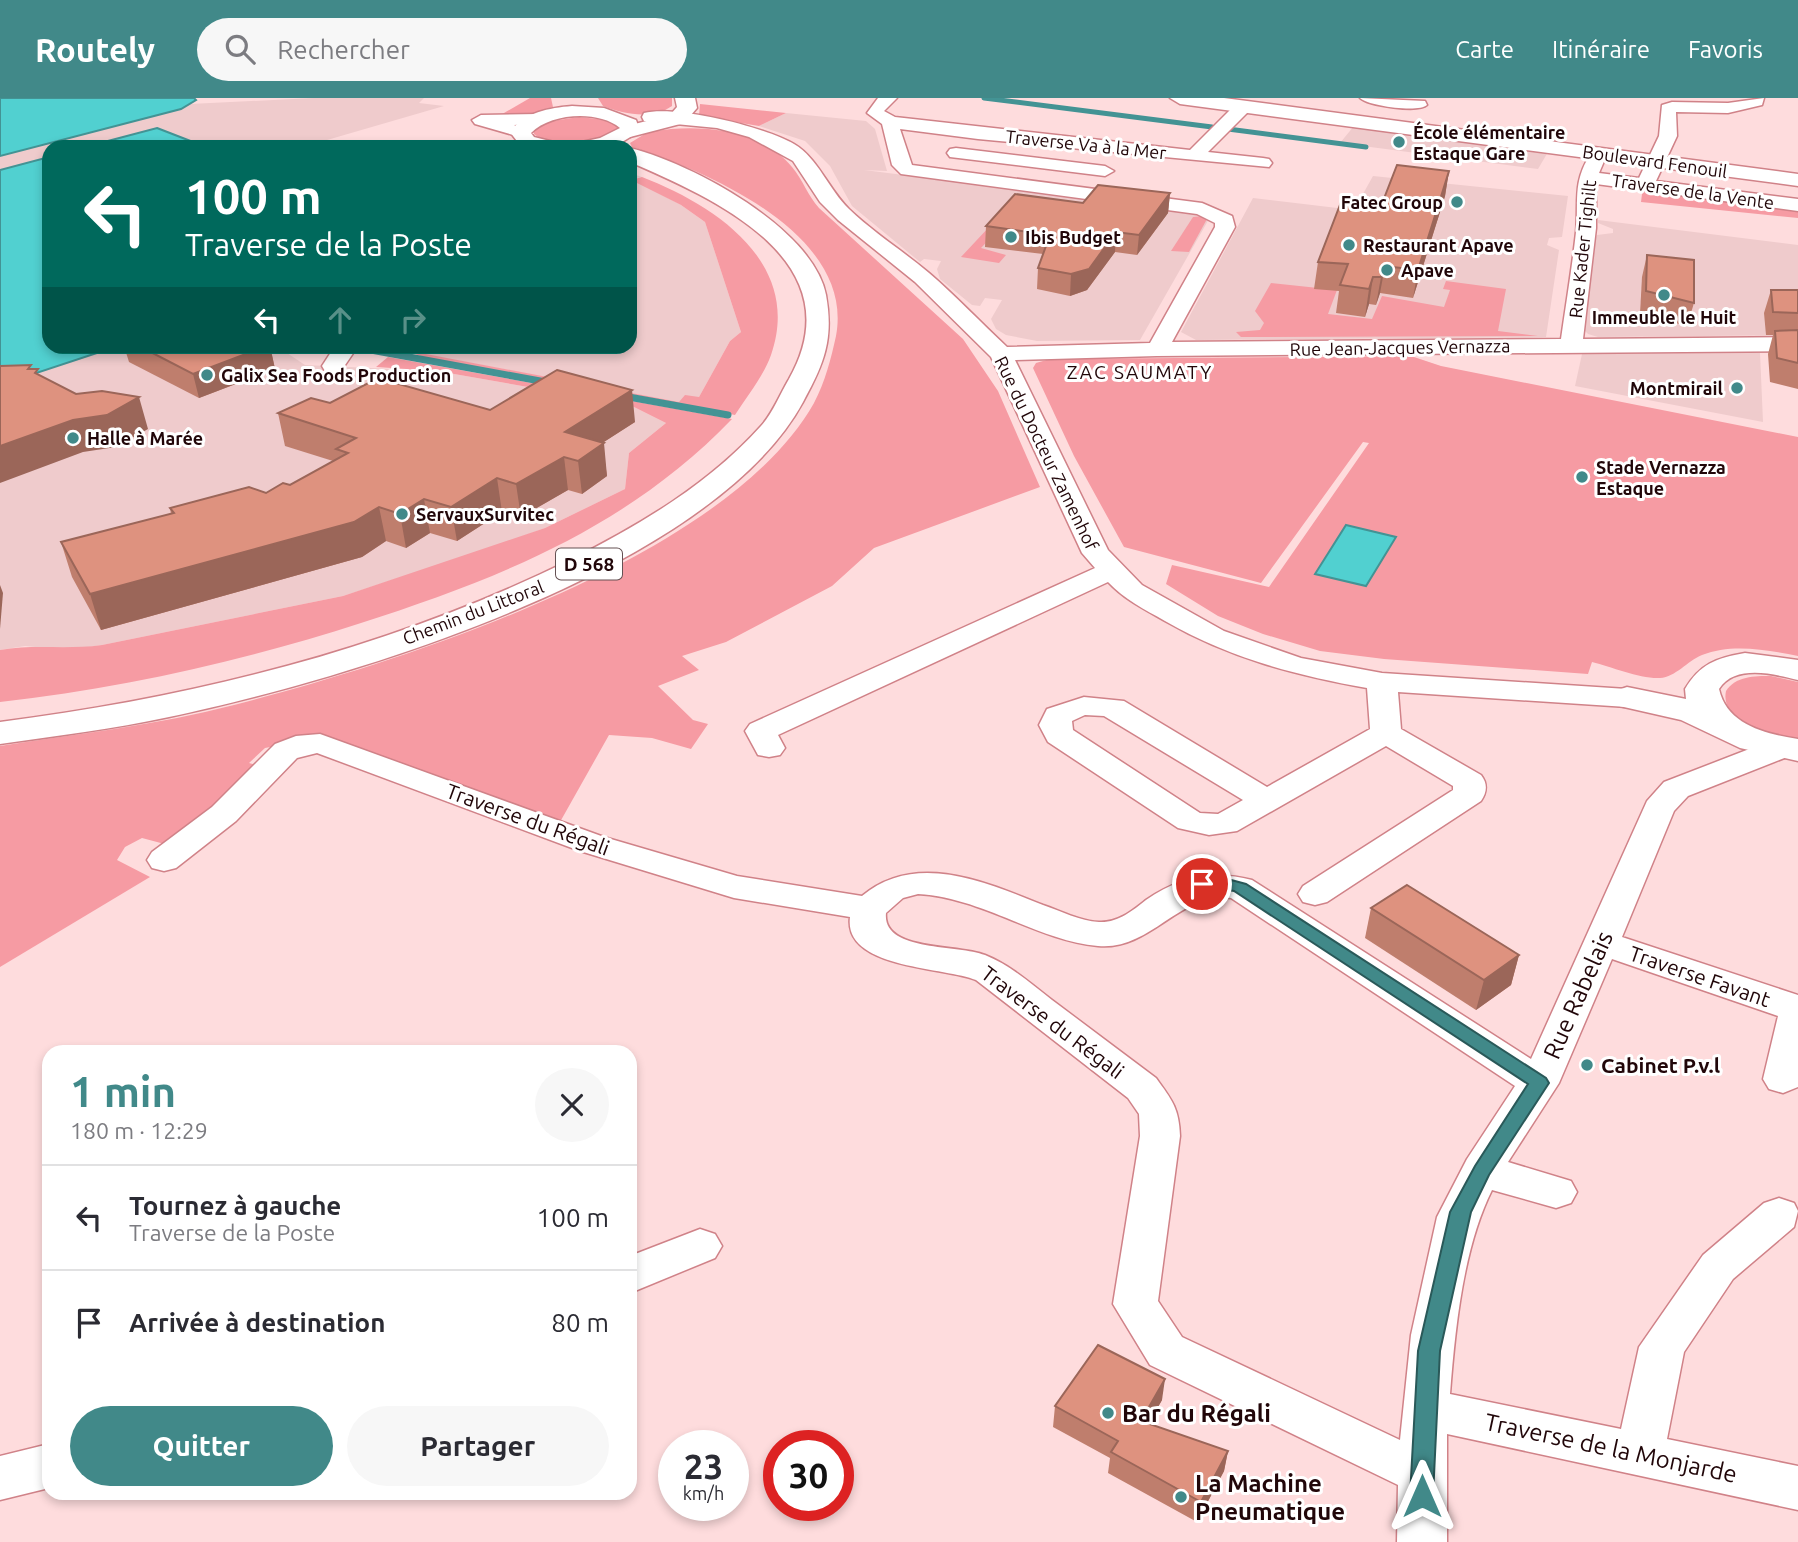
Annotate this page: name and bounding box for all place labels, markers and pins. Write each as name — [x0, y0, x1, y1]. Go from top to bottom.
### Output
place label: École élémentaire Estaque Gare — [1413, 121, 1565, 163]
marker: École élémentaire Estaque Gare — [1391, 134, 1407, 150]
place label: Fatec Group — [1341, 192, 1443, 212]
marker: Fatec Group — [1449, 194, 1465, 210]
place label: Ibis Budget — [1025, 227, 1121, 247]
marker: Ibis Budget — [1003, 229, 1019, 245]
place label: Restaurant Apave — [1363, 235, 1514, 255]
marker: Restaurant Apave — [1341, 237, 1357, 253]
place label: Apave — [1401, 260, 1454, 280]
marker: Apave — [1379, 262, 1395, 278]
marker: Immeuble le Huit — [1656, 287, 1672, 303]
place label: Immeuble le Huit — [1592, 307, 1737, 327]
place label: Galix Sea Foods Production — [221, 365, 451, 385]
marker: Galix Sea Foods Production — [199, 367, 215, 383]
place label: Montmirail — [1630, 378, 1724, 398]
marker: Montmirail — [1729, 380, 1745, 396]
place label: Halle à Marée — [87, 428, 203, 448]
marker: Halle à Marée — [65, 430, 81, 446]
place label: Stade Vernazza Estaque — [1596, 457, 1726, 498]
marker: Stade Vernazza Estaque — [1574, 469, 1590, 485]
place label: ServauxSurvitec — [416, 504, 554, 524]
marker: ServauxSurvitec — [394, 506, 410, 522]
pin — [1172, 854, 1232, 914]
place label: Cabinet P.v.l — [1601, 1053, 1720, 1077]
marker: Cabinet P.v.l — [1579, 1057, 1595, 1073]
place label: Bar du Régali — [1122, 1400, 1271, 1427]
marker: Bar du Régali — [1100, 1405, 1116, 1421]
place label: La Machine Pneumatique — [1195, 1470, 1345, 1525]
marker: La Machine Pneumatique — [1173, 1489, 1189, 1505]

